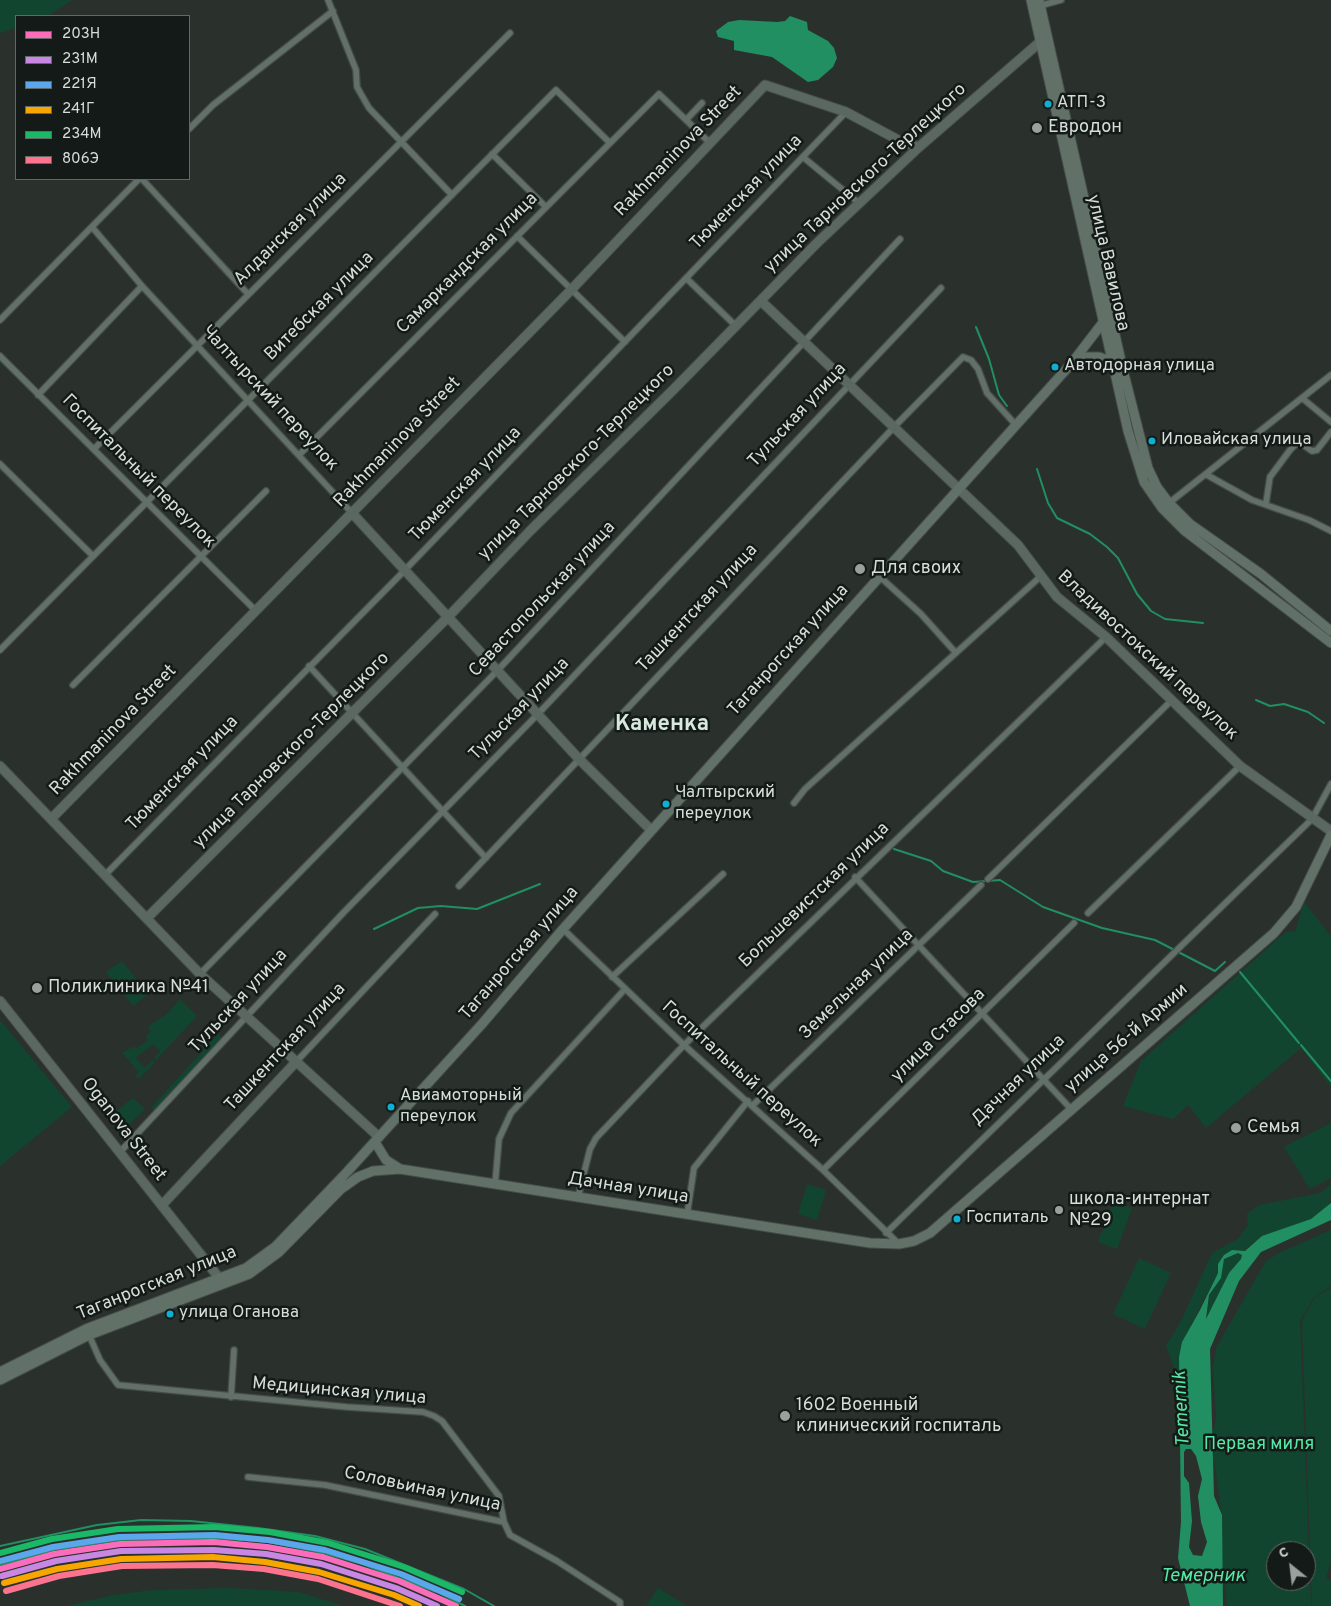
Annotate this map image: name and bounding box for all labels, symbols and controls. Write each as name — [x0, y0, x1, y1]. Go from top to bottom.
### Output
legend — [15, 15, 190, 180]
text: 203Н — [62, 25, 100, 44]
text: 231М — [62, 50, 98, 69]
text: 221Я — [62, 75, 97, 94]
street label: улица Тарновского-Терлецкого — [760, 79, 972, 279]
street label: Rakhmaninova Street — [611, 82, 747, 222]
place label: АТП-3 — [1057, 94, 1106, 114]
marker: АТП-3 — [1043, 99, 1053, 109]
text: 241Г — [62, 100, 94, 119]
place label: Евродон — [1048, 117, 1122, 139]
marker: Евродон — [1030, 121, 1044, 135]
text: 234М — [62, 125, 102, 144]
street label: Тюменская улица — [687, 131, 807, 255]
text: 806Э — [62, 150, 99, 169]
street label: Алданская улица — [230, 169, 352, 291]
street label: Самаркандская улица — [393, 189, 543, 339]
street label: улица Вавилова — [1081, 193, 1133, 333]
street label: Витебская улица — [261, 248, 379, 366]
street label: Чалтырский переулок — [196, 322, 342, 476]
place label: Автодорная улица — [1064, 357, 1215, 377]
street label: Тульская улица — [744, 359, 852, 473]
street label: улица Тарновского-Терлецкого — [474, 360, 680, 566]
marker: Автодорная улица — [1050, 362, 1060, 372]
street label: Rakhmaninova Street — [330, 373, 466, 513]
street label: Госпитальный переулок — [57, 391, 219, 553]
street label: Тюменская улица — [406, 423, 526, 547]
place label: Иловайская улица — [1161, 431, 1312, 451]
marker: Иловайская улица — [1147, 436, 1157, 446]
street label: Севастопольская улица — [465, 518, 621, 682]
street label: Ташкентская улица — [633, 540, 763, 678]
place label: Для своих — [871, 558, 961, 580]
marker: Для своих — [853, 562, 867, 576]
street label: Владивостокский переулок — [1052, 567, 1242, 745]
street label: Таганрогская улица — [724, 581, 854, 721]
street label: улица Тарновского-Терлецкого — [189, 648, 395, 854]
street label: Тульская улица — [465, 654, 575, 766]
street label: Rakhmaninova Street — [46, 661, 182, 801]
street label: Тюменская улица — [123, 712, 243, 836]
district label: Каменка — [615, 713, 709, 739]
place label: Чалтырский переулок — [675, 784, 775, 824]
marker: Чалтырский переулок — [661, 799, 671, 809]
street label: Большевистская улица — [735, 819, 895, 973]
street label: Таганрогская улица — [456, 883, 584, 1025]
street label: Земельная улица — [796, 925, 918, 1045]
street label: Тульская улица — [185, 945, 293, 1059]
place label: Поликлиника №41 — [48, 977, 209, 999]
street label: Ташкентская улица — [221, 979, 351, 1117]
street label: улица 56-й Армии — [1061, 980, 1193, 1098]
marker: Поликлиника №41 — [30, 981, 44, 995]
street label: улица Стасова — [887, 984, 991, 1088]
street label: Госпитальный переулок — [656, 997, 826, 1153]
street label: Дачная улица — [968, 1031, 1070, 1131]
street label: Oganova Street — [76, 1074, 170, 1186]
place label: Авиамоторный переулок — [400, 1087, 522, 1127]
marker: Авиамоторный переулок — [386, 1102, 396, 1112]
place label: Семья — [1247, 1117, 1300, 1139]
marker: Семья — [1229, 1121, 1243, 1135]
street label: Дачная улица — [566, 1169, 690, 1209]
place label: школа-интернат №29 — [1069, 1189, 1210, 1232]
marker: школа-интернат №29 — [1053, 1204, 1065, 1216]
place label: Госпиталь — [966, 1209, 1049, 1229]
marker: Госпиталь — [952, 1214, 962, 1224]
street label: Таганрогская улица — [74, 1242, 240, 1326]
place label: улица Оганова — [179, 1304, 299, 1324]
marker: улица Оганова — [165, 1309, 175, 1319]
water label: Temernik — [1170, 1370, 1196, 1448]
street label: Медицинская улица — [251, 1374, 427, 1410]
place label: 1602 Военный клинический госпиталь — [796, 1395, 1001, 1438]
marker: 1602 Военный клинический госпиталь — [778, 1409, 792, 1423]
park label: Первая миля — [1204, 1434, 1314, 1456]
street label: Соловьиная улица — [342, 1463, 502, 1517]
north arrow — [1266, 1541, 1316, 1591]
text: С — [1276, 1544, 1292, 1563]
water label: Темерник — [1161, 1566, 1245, 1588]

